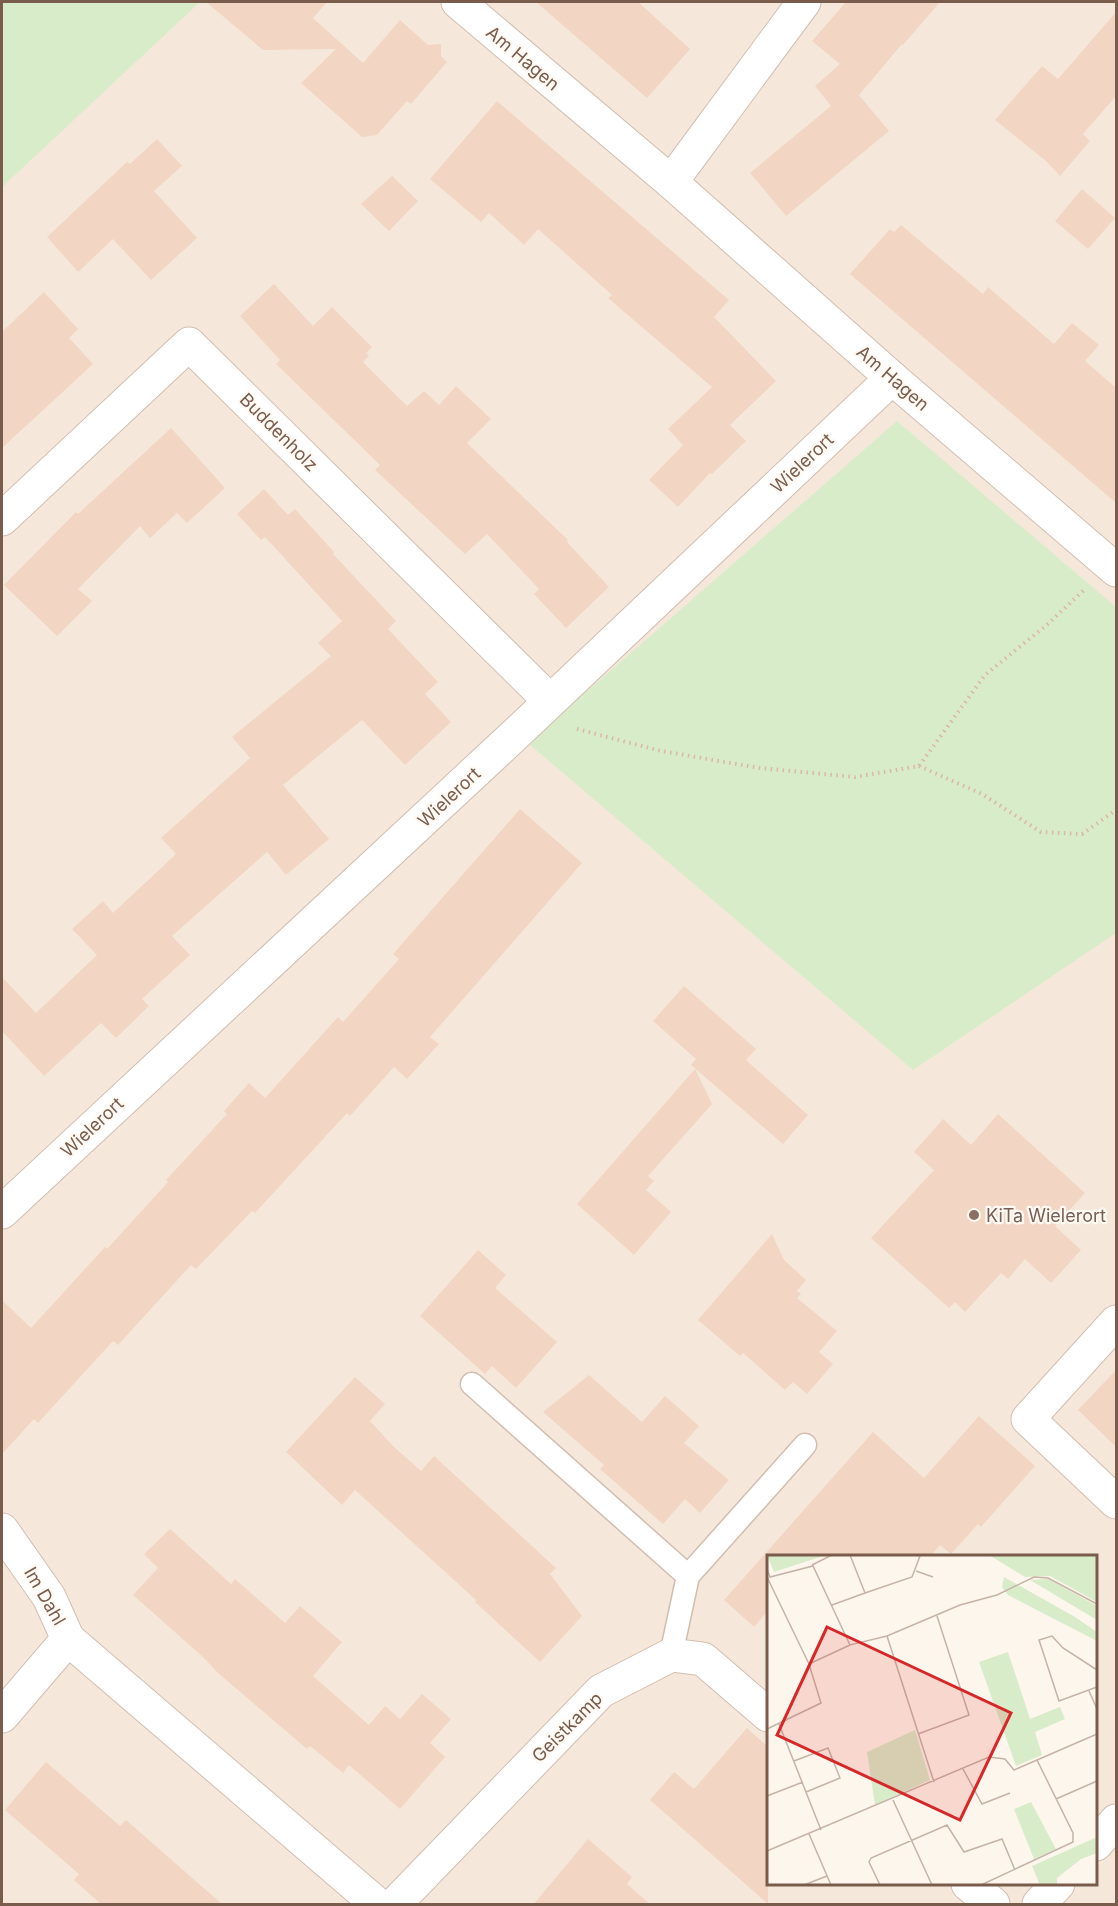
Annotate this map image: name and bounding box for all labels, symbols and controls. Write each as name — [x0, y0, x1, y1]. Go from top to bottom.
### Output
street label: Am Hagen — [482, 21, 564, 95]
street label: Am Hagen — [853, 341, 933, 415]
street label: Buddenholz — [236, 389, 322, 475]
street label: Wielerort — [766, 429, 838, 497]
street label: Wielerort — [413, 763, 485, 831]
street label: Wielerort — [56, 1093, 128, 1161]
place label: KiTa Wielerort — [986, 1205, 1106, 1226]
marker: KiTa Wielerort — [967, 1208, 981, 1222]
inset map — [767, 1555, 1097, 1885]
street label: Im Dahl — [20, 1563, 70, 1629]
street label: Geistkamp — [528, 1688, 606, 1766]

